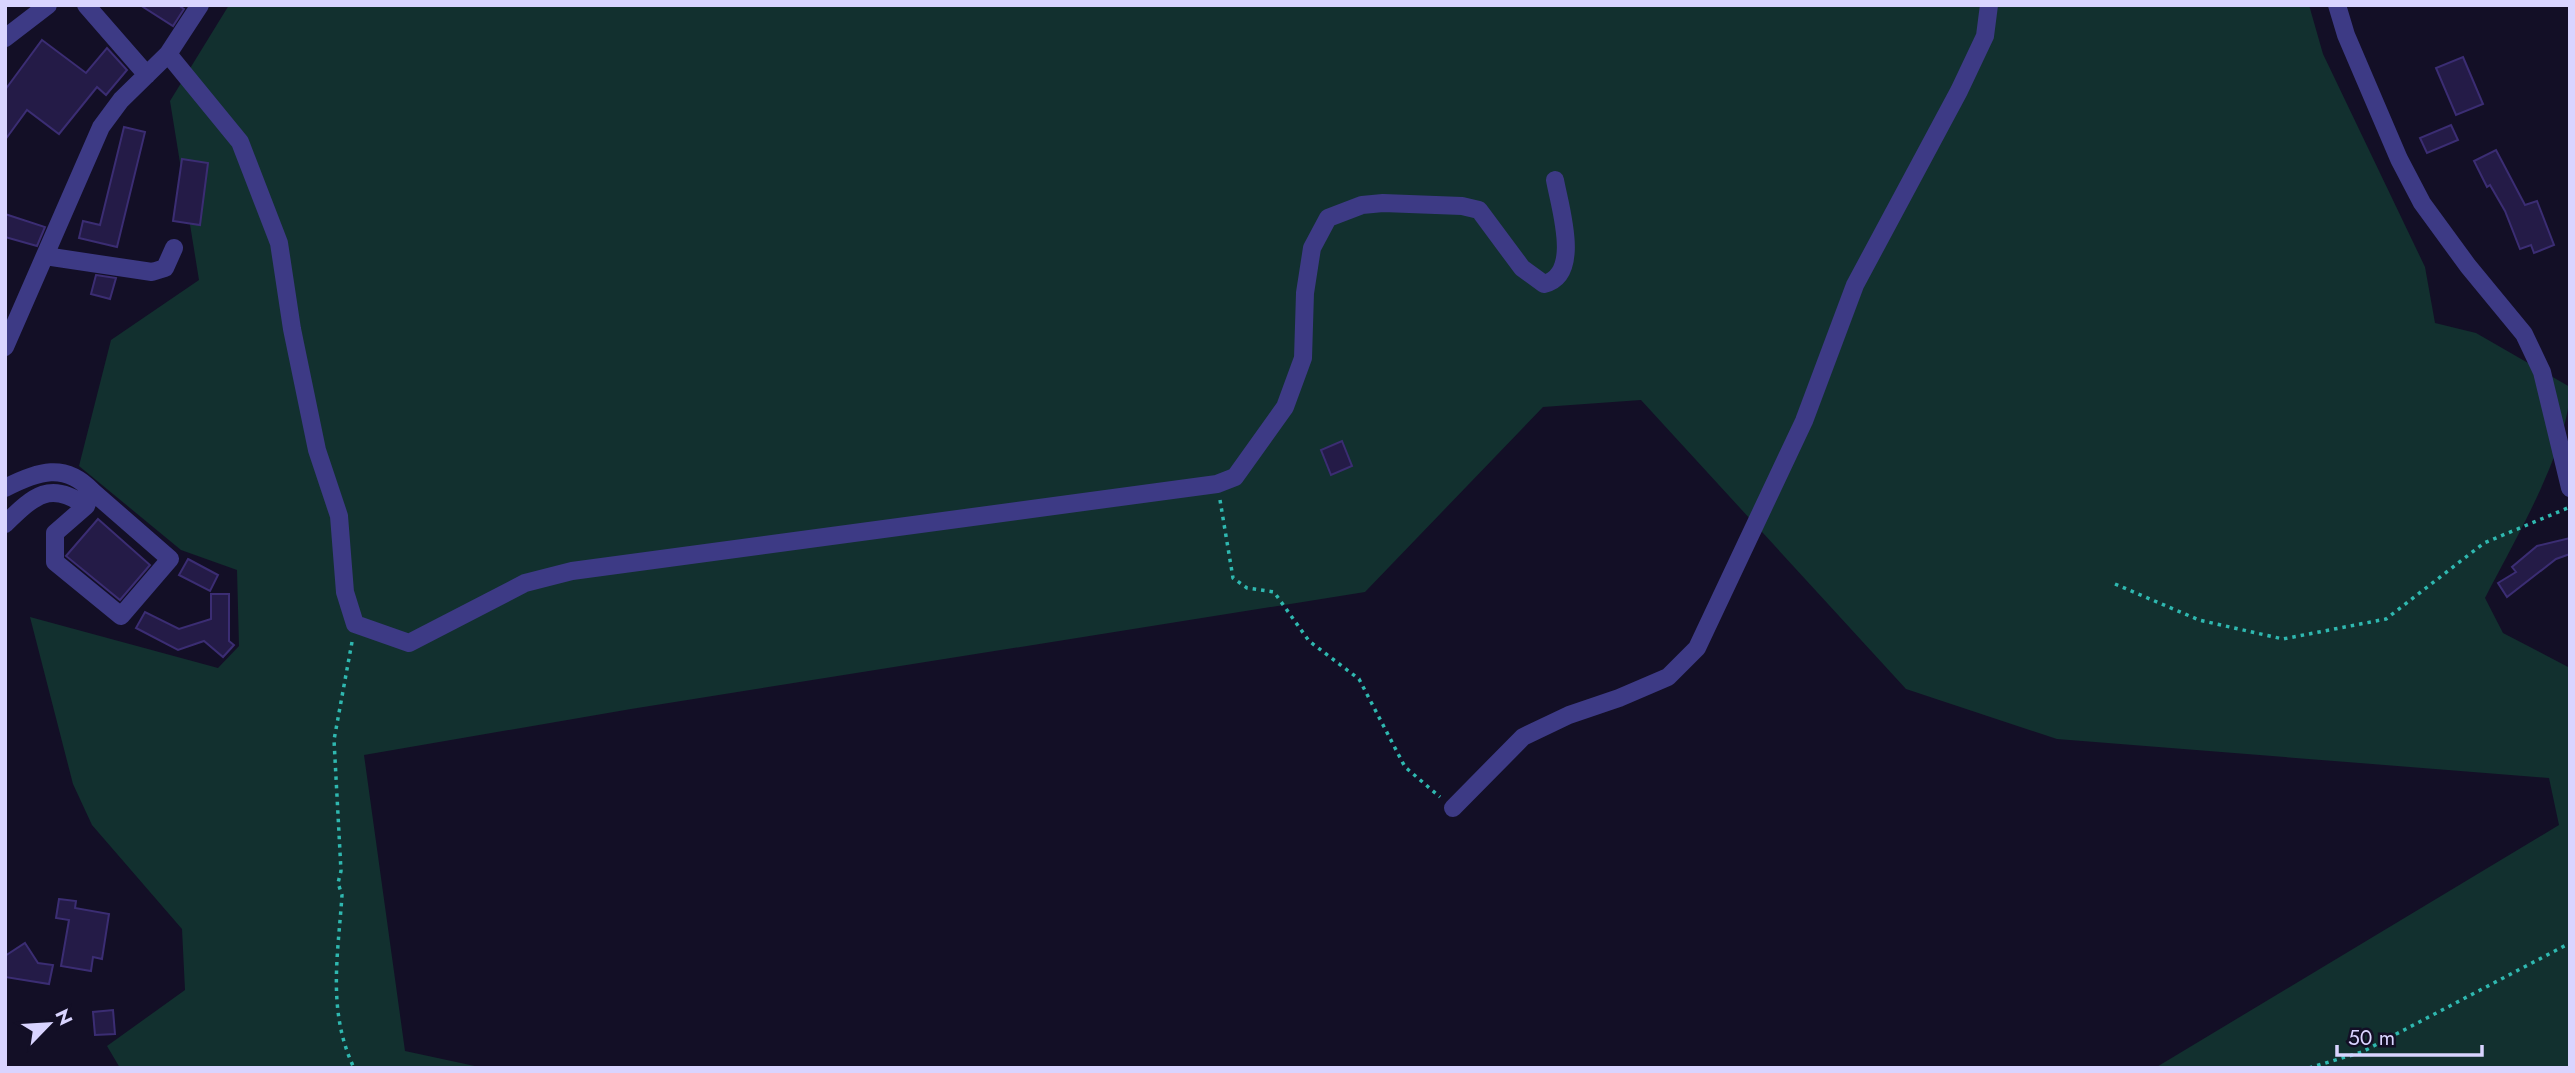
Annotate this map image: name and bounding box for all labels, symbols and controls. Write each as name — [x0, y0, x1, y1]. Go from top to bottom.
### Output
north arrow — [14, 989, 84, 1059]
text: N — [49, 1004, 79, 1030]
scale bar — [2337, 1014, 2482, 1058]
text: 50 m — [2348, 1023, 2395, 1053]

